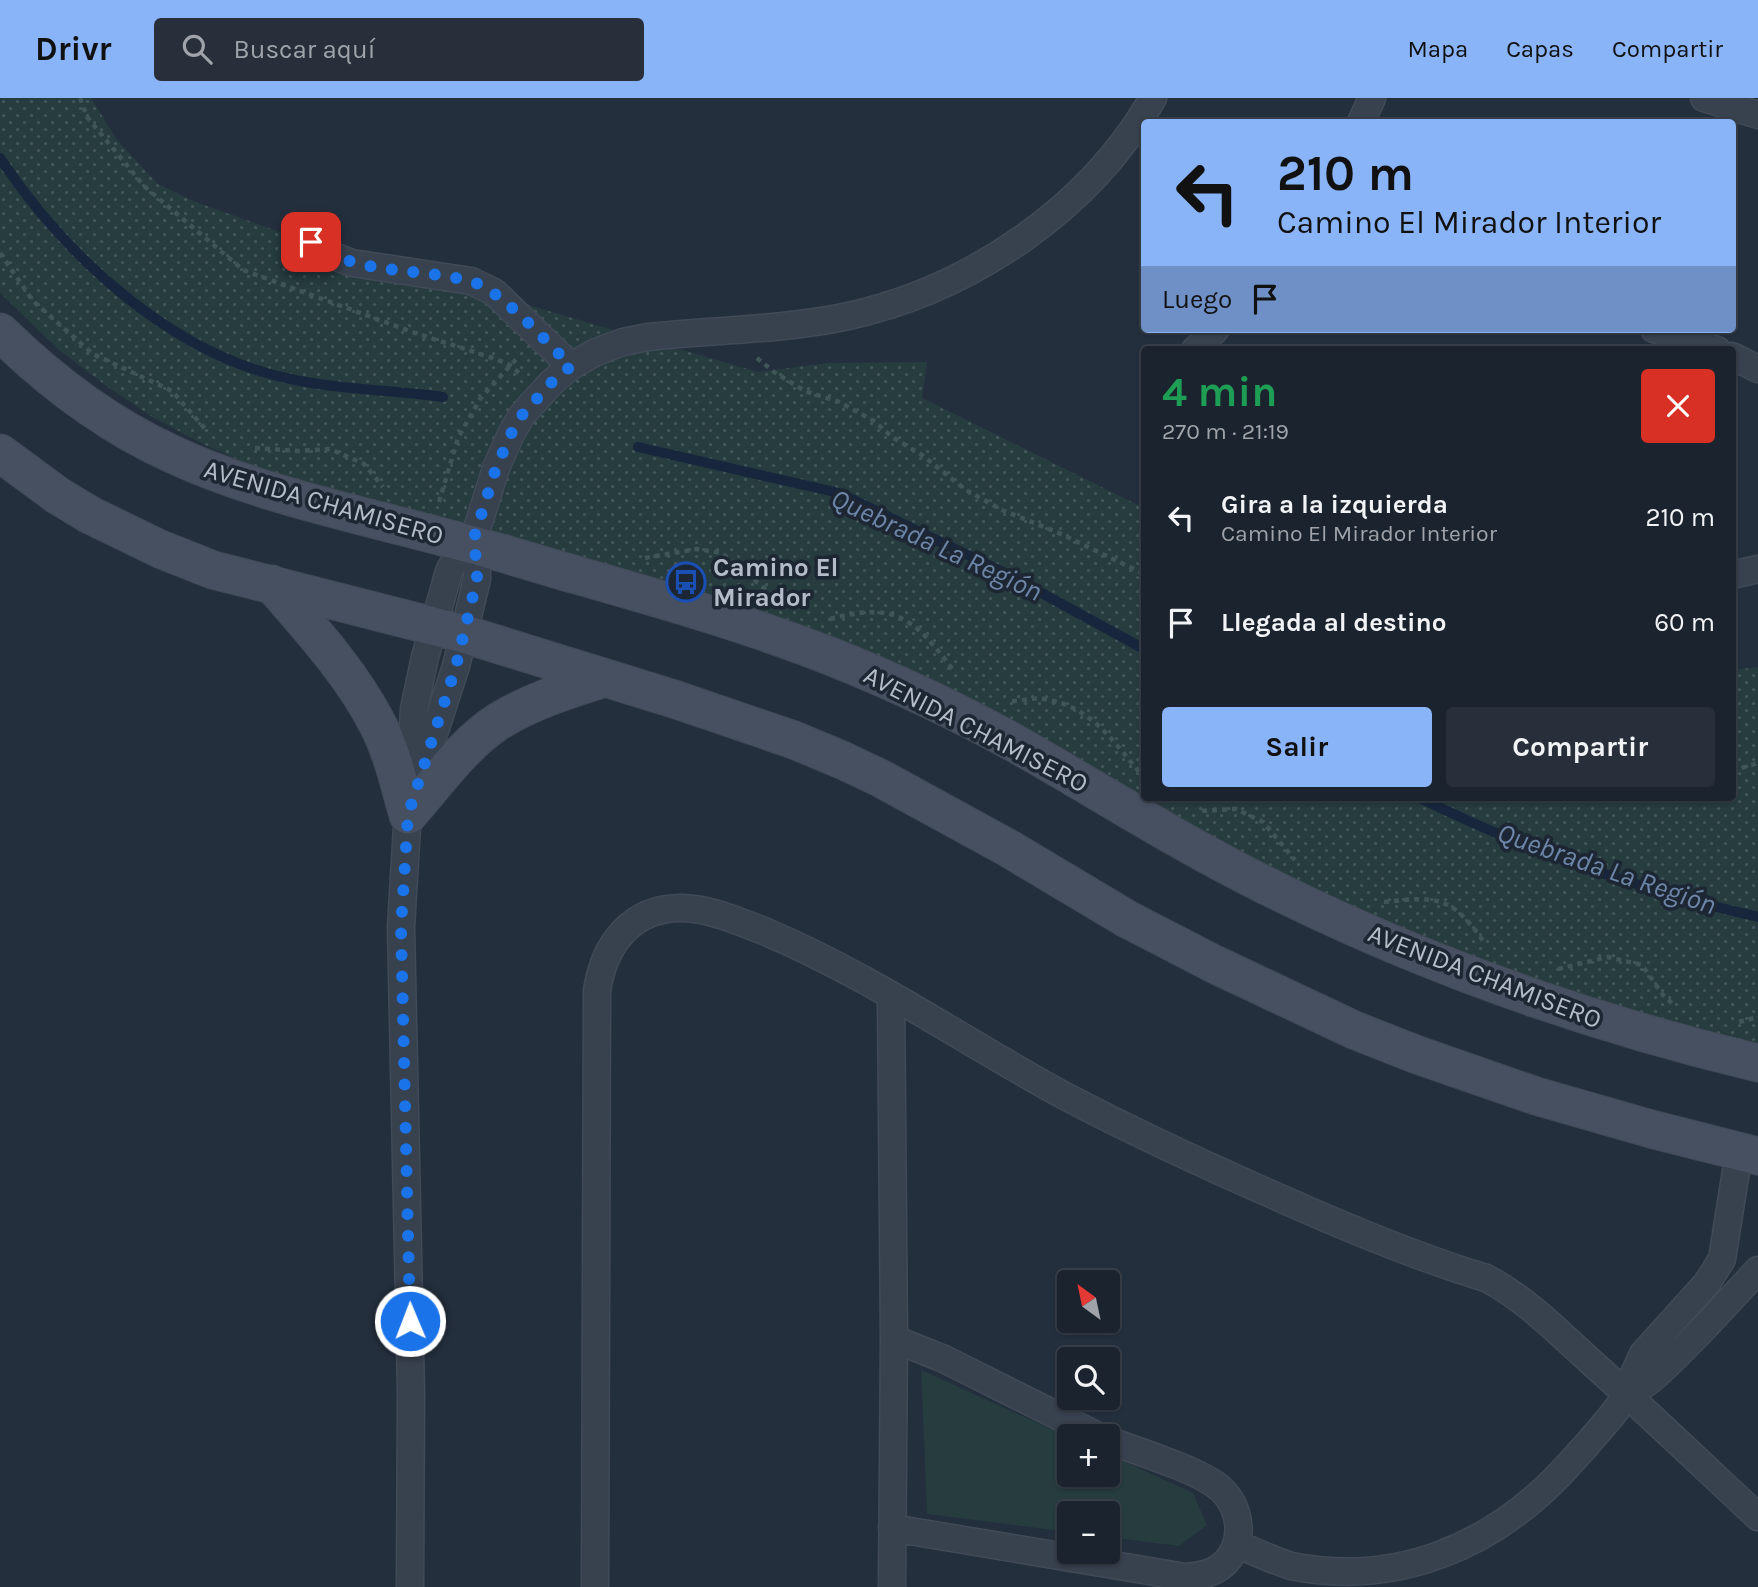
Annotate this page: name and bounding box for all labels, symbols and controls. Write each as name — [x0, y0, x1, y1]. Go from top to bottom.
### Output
search box — [154, 18, 644, 81]
text: Drivr — [35, 30, 112, 68]
icon: search — [178, 30, 216, 68]
text: Buscar aquí — [234, 34, 375, 65]
text: Mapa — [1407, 35, 1468, 63]
text: Capas — [1506, 35, 1574, 63]
text: Compartir — [1612, 35, 1723, 63]
text: 210 m — [1277, 145, 1414, 202]
icon: left — [1162, 147, 1253, 238]
text: Camino El Mirador Interior — [1277, 204, 1661, 241]
pin — [281, 212, 341, 272]
icon: arrive — [292, 223, 330, 261]
icon: arrive — [1246, 280, 1284, 318]
text: Luego — [1162, 284, 1232, 315]
text: 4 min — [1162, 367, 1277, 417]
button: close — [1641, 369, 1715, 443]
text: 270 m · 21:19 — [1162, 418, 1289, 445]
street label: AVENIDA CHAMISERO — [201, 453, 447, 551]
water label: Quebrada La Región — [826, 481, 1048, 608]
text: Gira a la izquierda — [1221, 489, 1448, 520]
icon: left — [1162, 499, 1200, 537]
text: 210 m — [1645, 502, 1715, 533]
text: Camino El Mirador Interior — [1221, 520, 1497, 547]
place label: Camino El Mirador — [713, 552, 839, 613]
bus stop icon: Camino El Mirador — [665, 561, 707, 603]
icon: arrive — [1162, 604, 1200, 642]
text: Llegada al destino — [1221, 607, 1447, 638]
text: 60 m — [1654, 607, 1715, 638]
street label: AVENIDA CHAMISERO — [859, 659, 1093, 799]
button: Salir — [1162, 707, 1432, 787]
button: Compartir — [1446, 707, 1715, 787]
water label: Quebrada La Región — [1493, 816, 1721, 921]
street label: AVENIDA CHAMISERO — [1364, 918, 1606, 1035]
north arrow — [1057, 1270, 1120, 1334]
map controls — [1057, 1270, 1120, 1564]
position arrow — [373, 1284, 447, 1358]
button: search — [1057, 1347, 1120, 1410]
button: + — [1057, 1424, 1120, 1487]
button: − — [1057, 1501, 1120, 1564]

